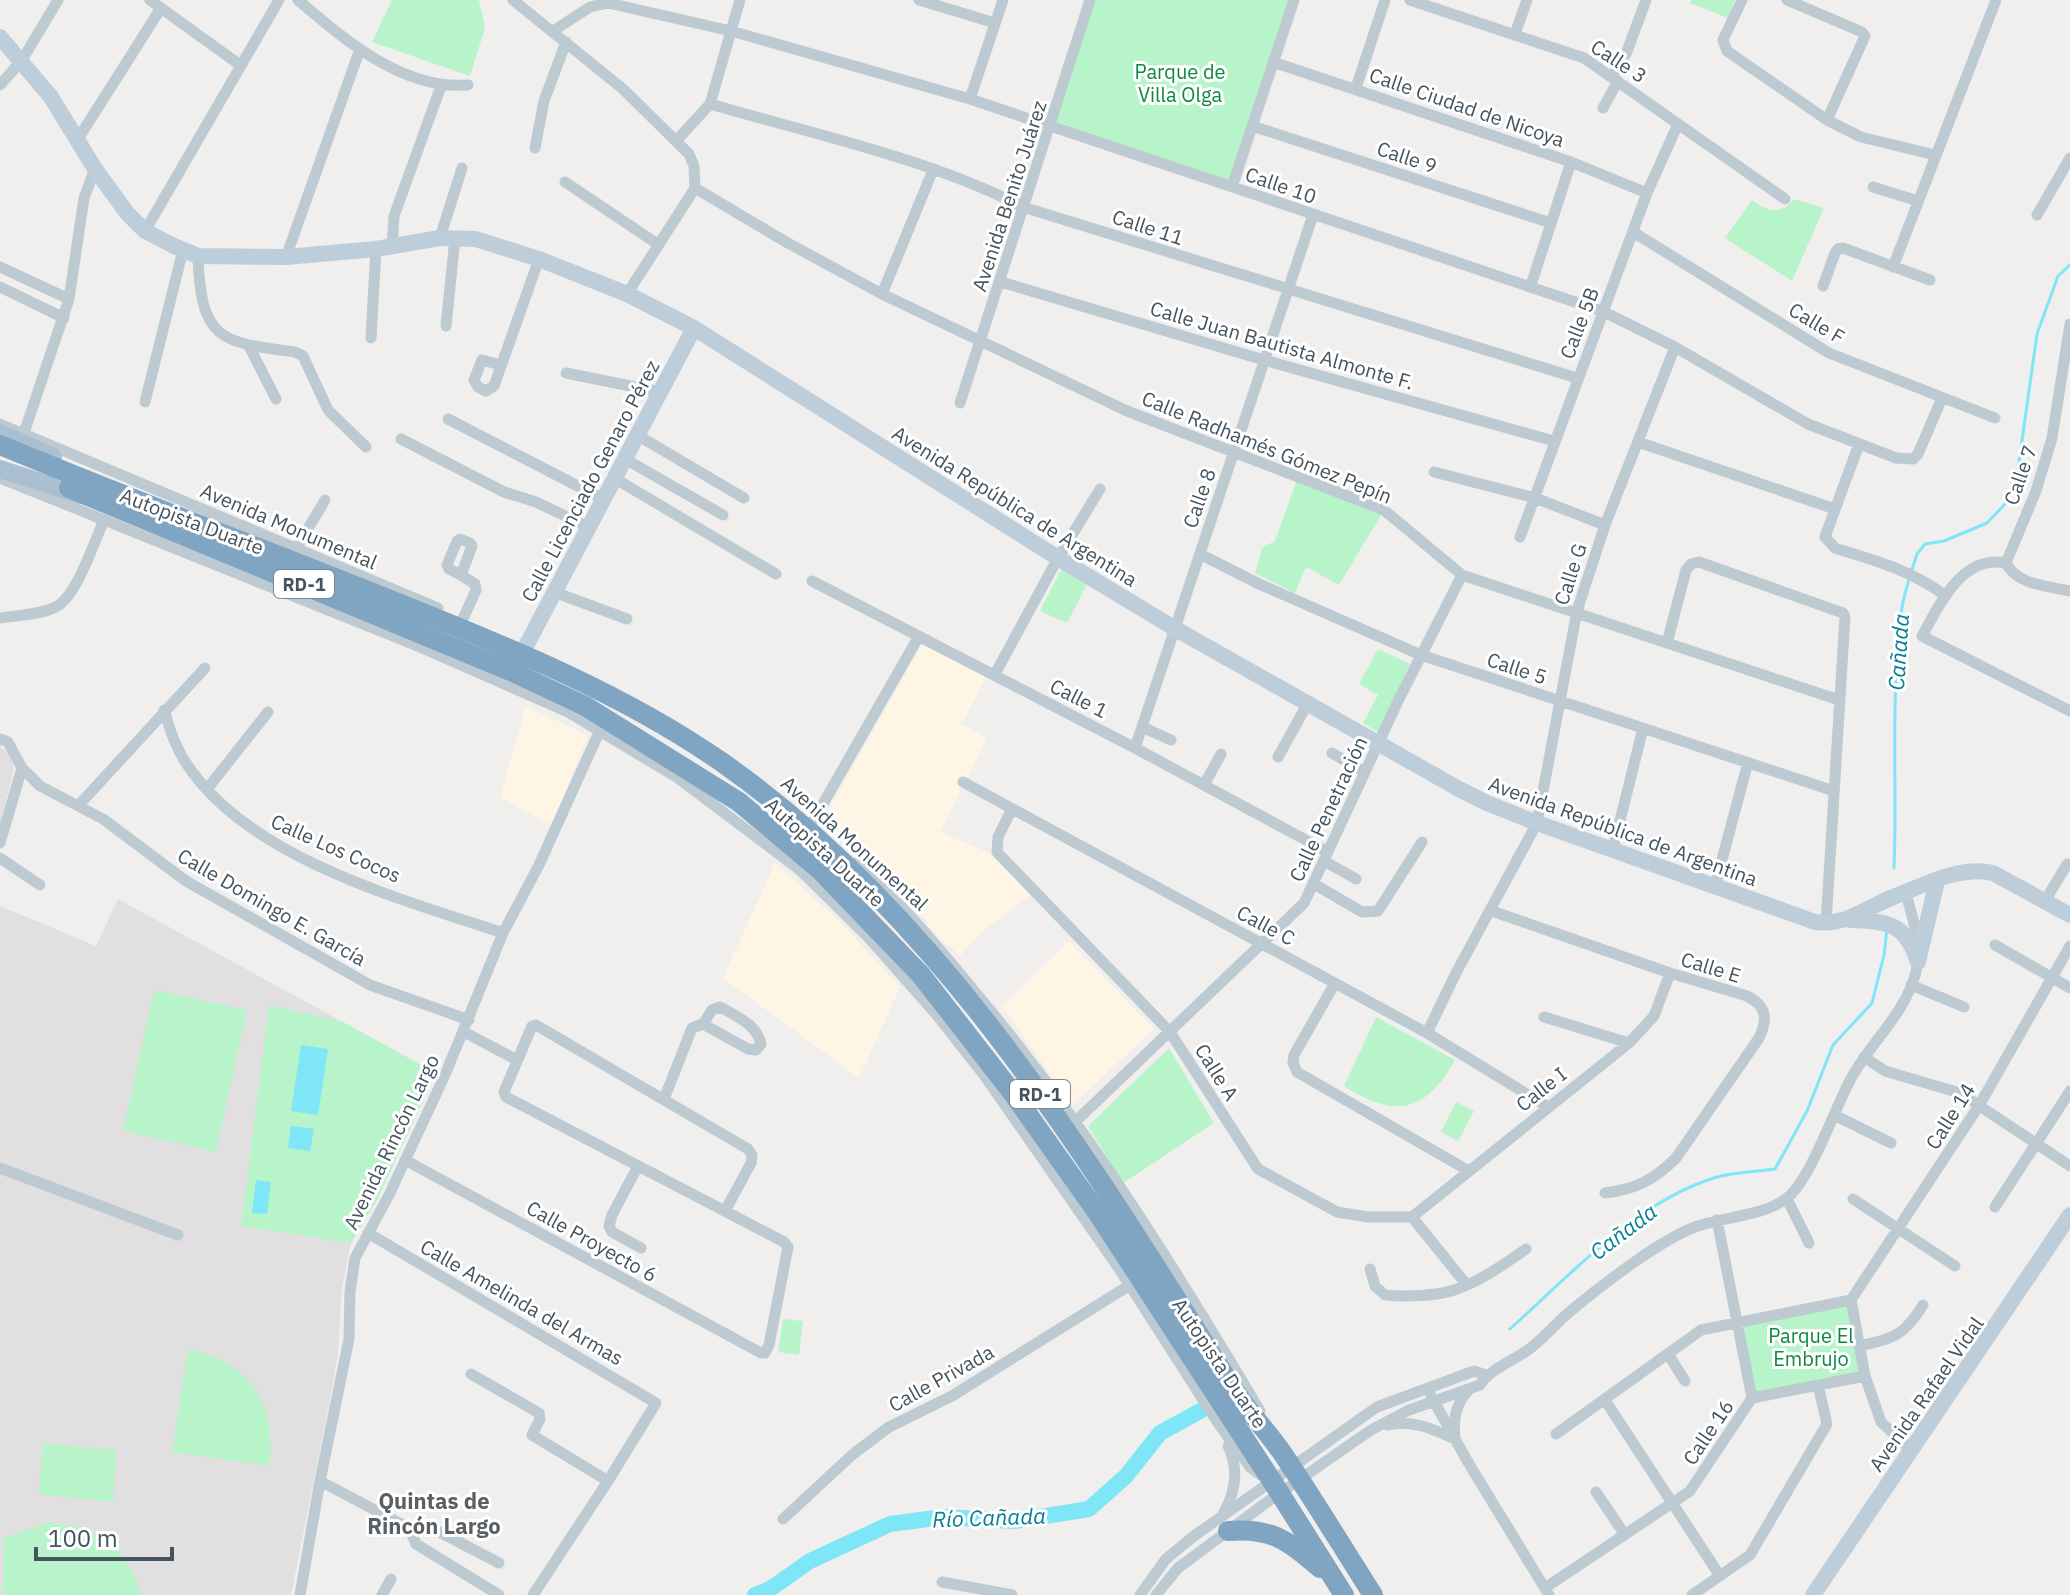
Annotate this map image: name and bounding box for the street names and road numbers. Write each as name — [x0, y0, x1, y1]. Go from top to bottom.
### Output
street label: Calle 3 — [1586, 33, 1652, 89]
street label: Calle Ciudad de Nicoya — [1366, 61, 1569, 153]
street label: Avenida Benito Juárez — [965, 97, 1053, 295]
street label: Calle 9 — [1374, 135, 1440, 179]
street label: Calle 10 — [1242, 160, 1320, 210]
street label: Calle 11 — [1109, 203, 1187, 251]
street label: Calle 5B — [1553, 283, 1605, 363]
street label: Calle Juan Bautista Almonte F. — [1147, 294, 1417, 396]
street label: Calle F — [1784, 296, 1850, 350]
street label: Calle Licenciado Genaro Pérez — [515, 355, 665, 607]
street label: Calle Radhamés Gómez Pepín — [1138, 384, 1396, 510]
street label: Avenida República de Argentina — [887, 419, 1143, 593]
street label: Calle 7 — [1997, 441, 2043, 509]
street label: Calle 8 — [1176, 464, 1222, 532]
street label: Avenida Monumental — [196, 477, 382, 575]
street label: Autopista Duarte — [116, 481, 268, 561]
street label: Calle G — [1547, 540, 1593, 608]
road number: RD-1 — [274, 570, 334, 598]
street label: Calle 5 — [1484, 646, 1550, 690]
street label: Calle 1 — [1045, 672, 1113, 724]
street label: Calle Penetración — [1283, 732, 1373, 886]
street label: Avenida Monumental — [776, 770, 934, 916]
street label: Avenida República de Argentina — [1485, 770, 1761, 892]
street label: Autopista Duarte — [760, 791, 890, 913]
street label: Calle Los Cocos — [267, 807, 405, 889]
street label: Calle Domingo E. García — [173, 842, 372, 972]
street label: Calle C — [1232, 899, 1300, 951]
street label: Calle E — [1678, 945, 1744, 989]
street label: Calle A — [1189, 1038, 1245, 1106]
street label: Avenida Rincón Largo — [337, 1050, 445, 1234]
street label: Calle I — [1510, 1061, 1572, 1117]
street label: Calle 14 — [1919, 1078, 1981, 1154]
road number: RD-1 — [1010, 1080, 1070, 1108]
street label: Calle Proyecto 6 — [522, 1194, 662, 1288]
street label: Calle Amelinda del Armas — [415, 1233, 629, 1371]
street label: Autopista Duarte — [1166, 1293, 1274, 1433]
street label: Avenida Rafael Vidal — [1862, 1311, 1990, 1477]
street label: Calle Privada — [884, 1338, 999, 1418]
street label: Calle 16 — [1676, 1394, 1740, 1470]

